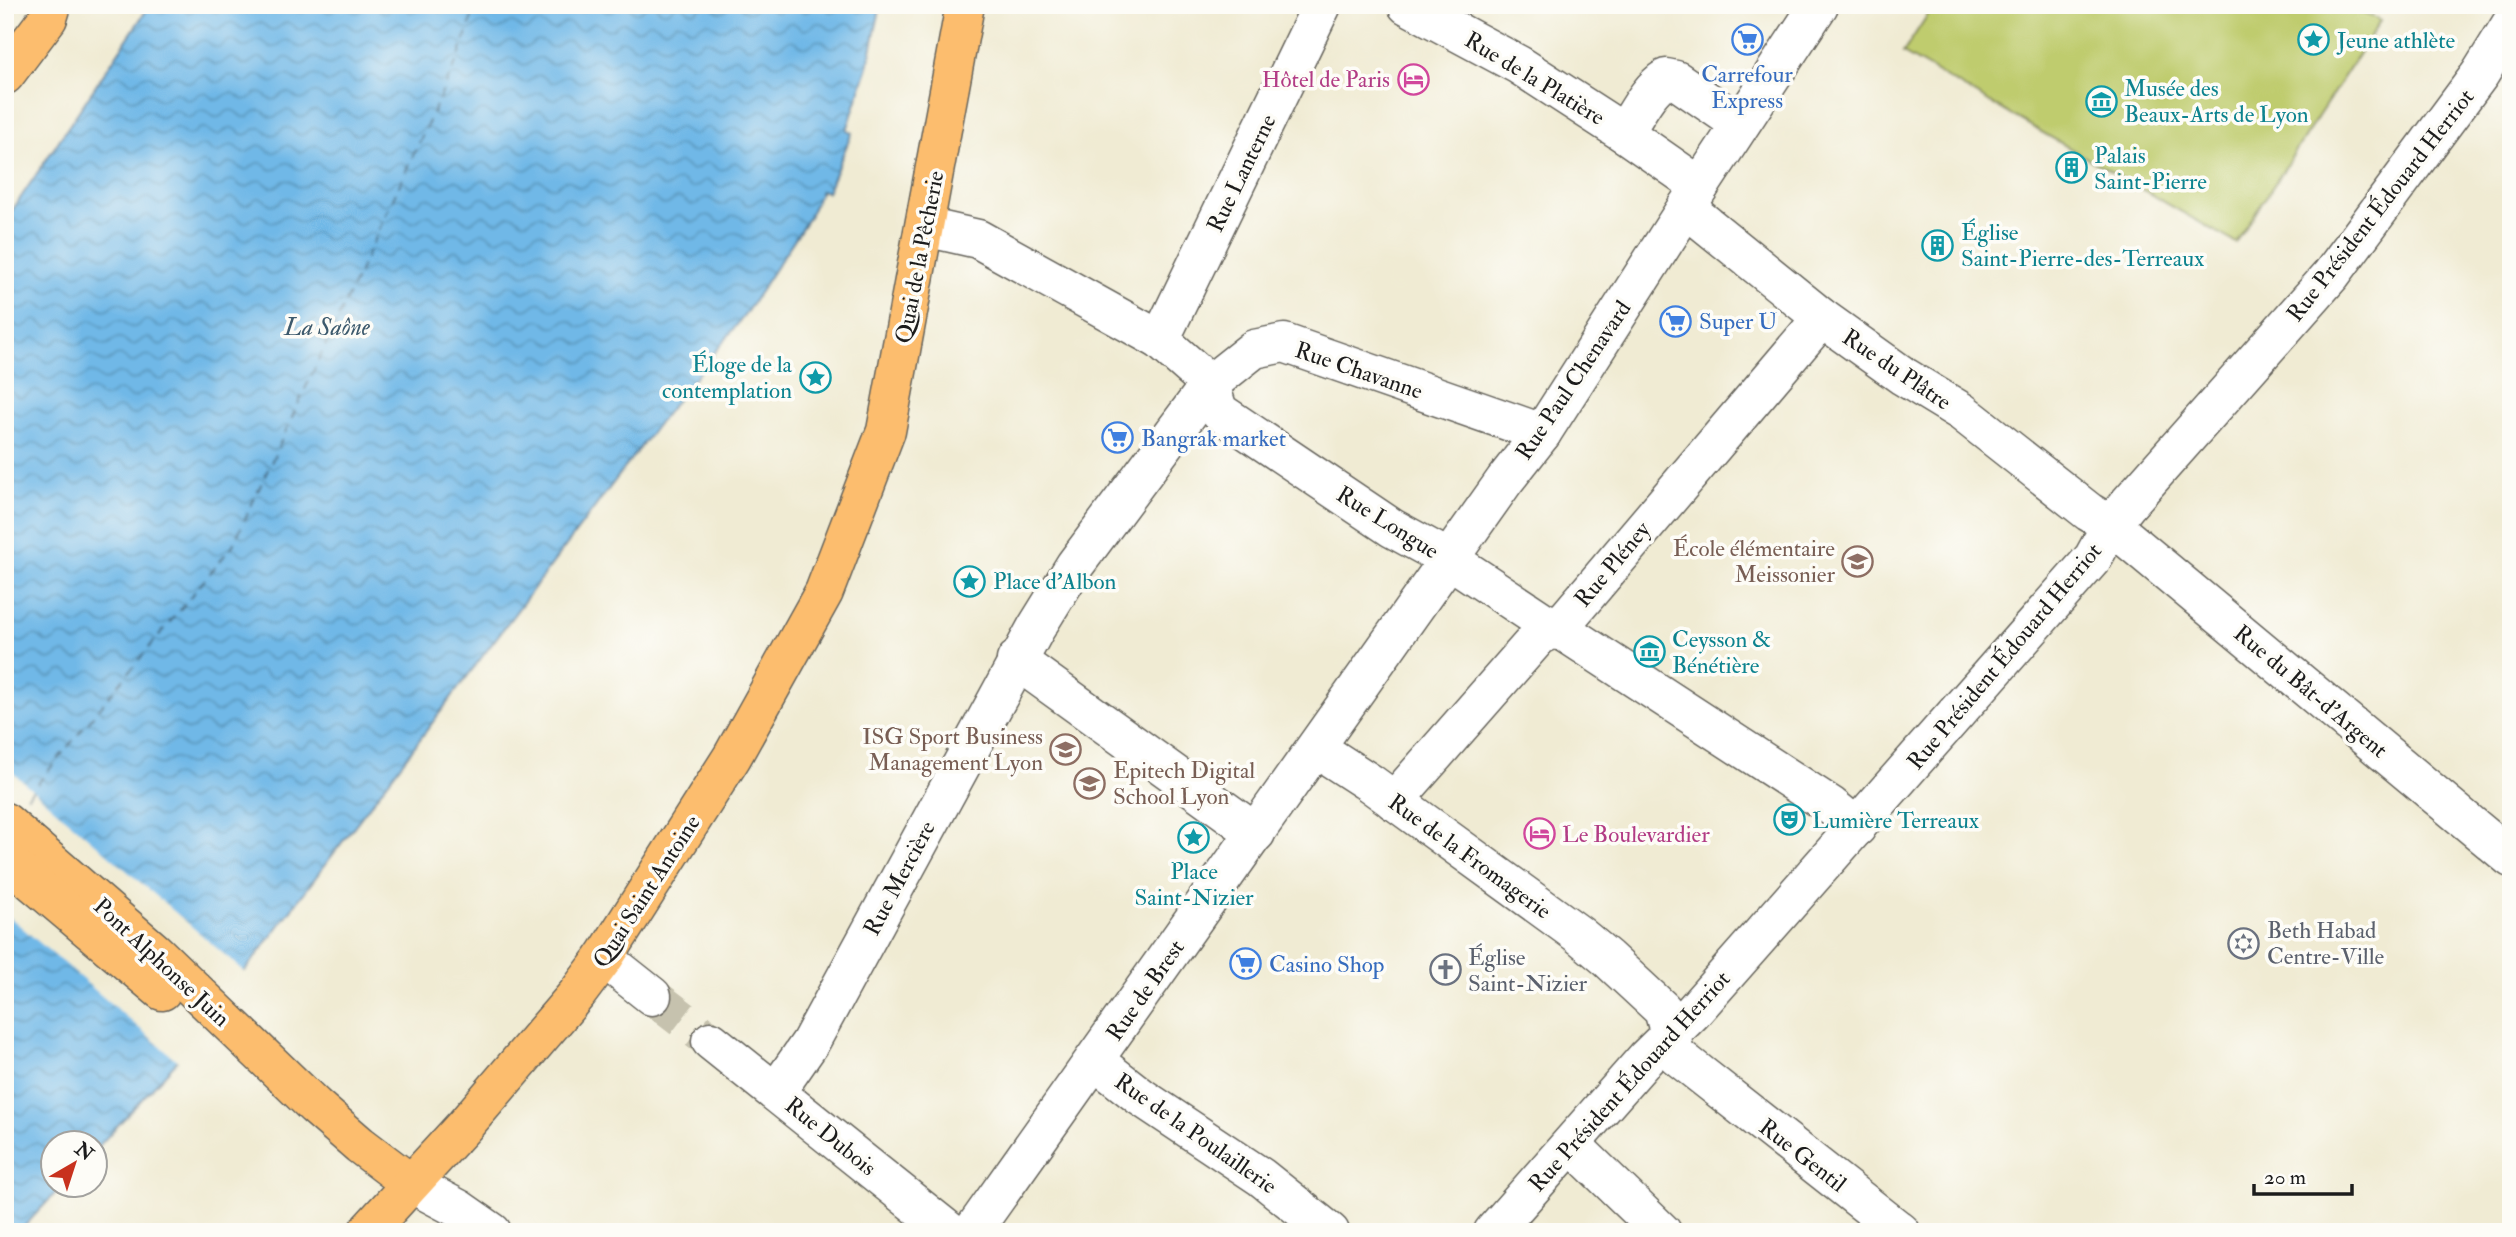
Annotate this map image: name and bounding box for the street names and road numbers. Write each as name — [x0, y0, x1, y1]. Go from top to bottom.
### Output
street label: Rue de la Platière — [1459, 25, 1610, 132]
street label: Rue Président Édouard Herriot — [2280, 83, 2480, 328]
street label: Rue Lanterne — [1200, 109, 1283, 237]
street label: Quai de la Pêcherie — [889, 168, 951, 346]
street label: Rue Paul Chenavard — [1509, 295, 1637, 466]
street label: Rue du Plâtre — [1837, 322, 1957, 417]
street label: Rue Chavanne — [1291, 335, 1427, 406]
street label: Rue Longue — [1331, 480, 1445, 565]
street label: Rue Pléney — [1568, 515, 1657, 613]
street label: Rue Président Édouard Herriot — [1901, 537, 2108, 776]
street label: Rue du Bât-d'Argent — [2228, 619, 2394, 764]
street label: Rue de la Fromagerie — [1383, 788, 1557, 925]
street label: Quai Saint Antoine — [586, 809, 707, 973]
street label: Rue Mercière — [857, 816, 942, 940]
street label: Pont Alphonse Juin — [87, 892, 236, 1034]
street label: Rue de Brest — [1100, 934, 1191, 1046]
street label: Rue Président Édouard Herriot — [1522, 965, 1736, 1198]
street label: Rue de la Poulaillerie — [1109, 1067, 1283, 1200]
street label: Rue Dubois — [779, 1091, 882, 1182]
street label: Rue Gentil — [1753, 1112, 1852, 1199]

